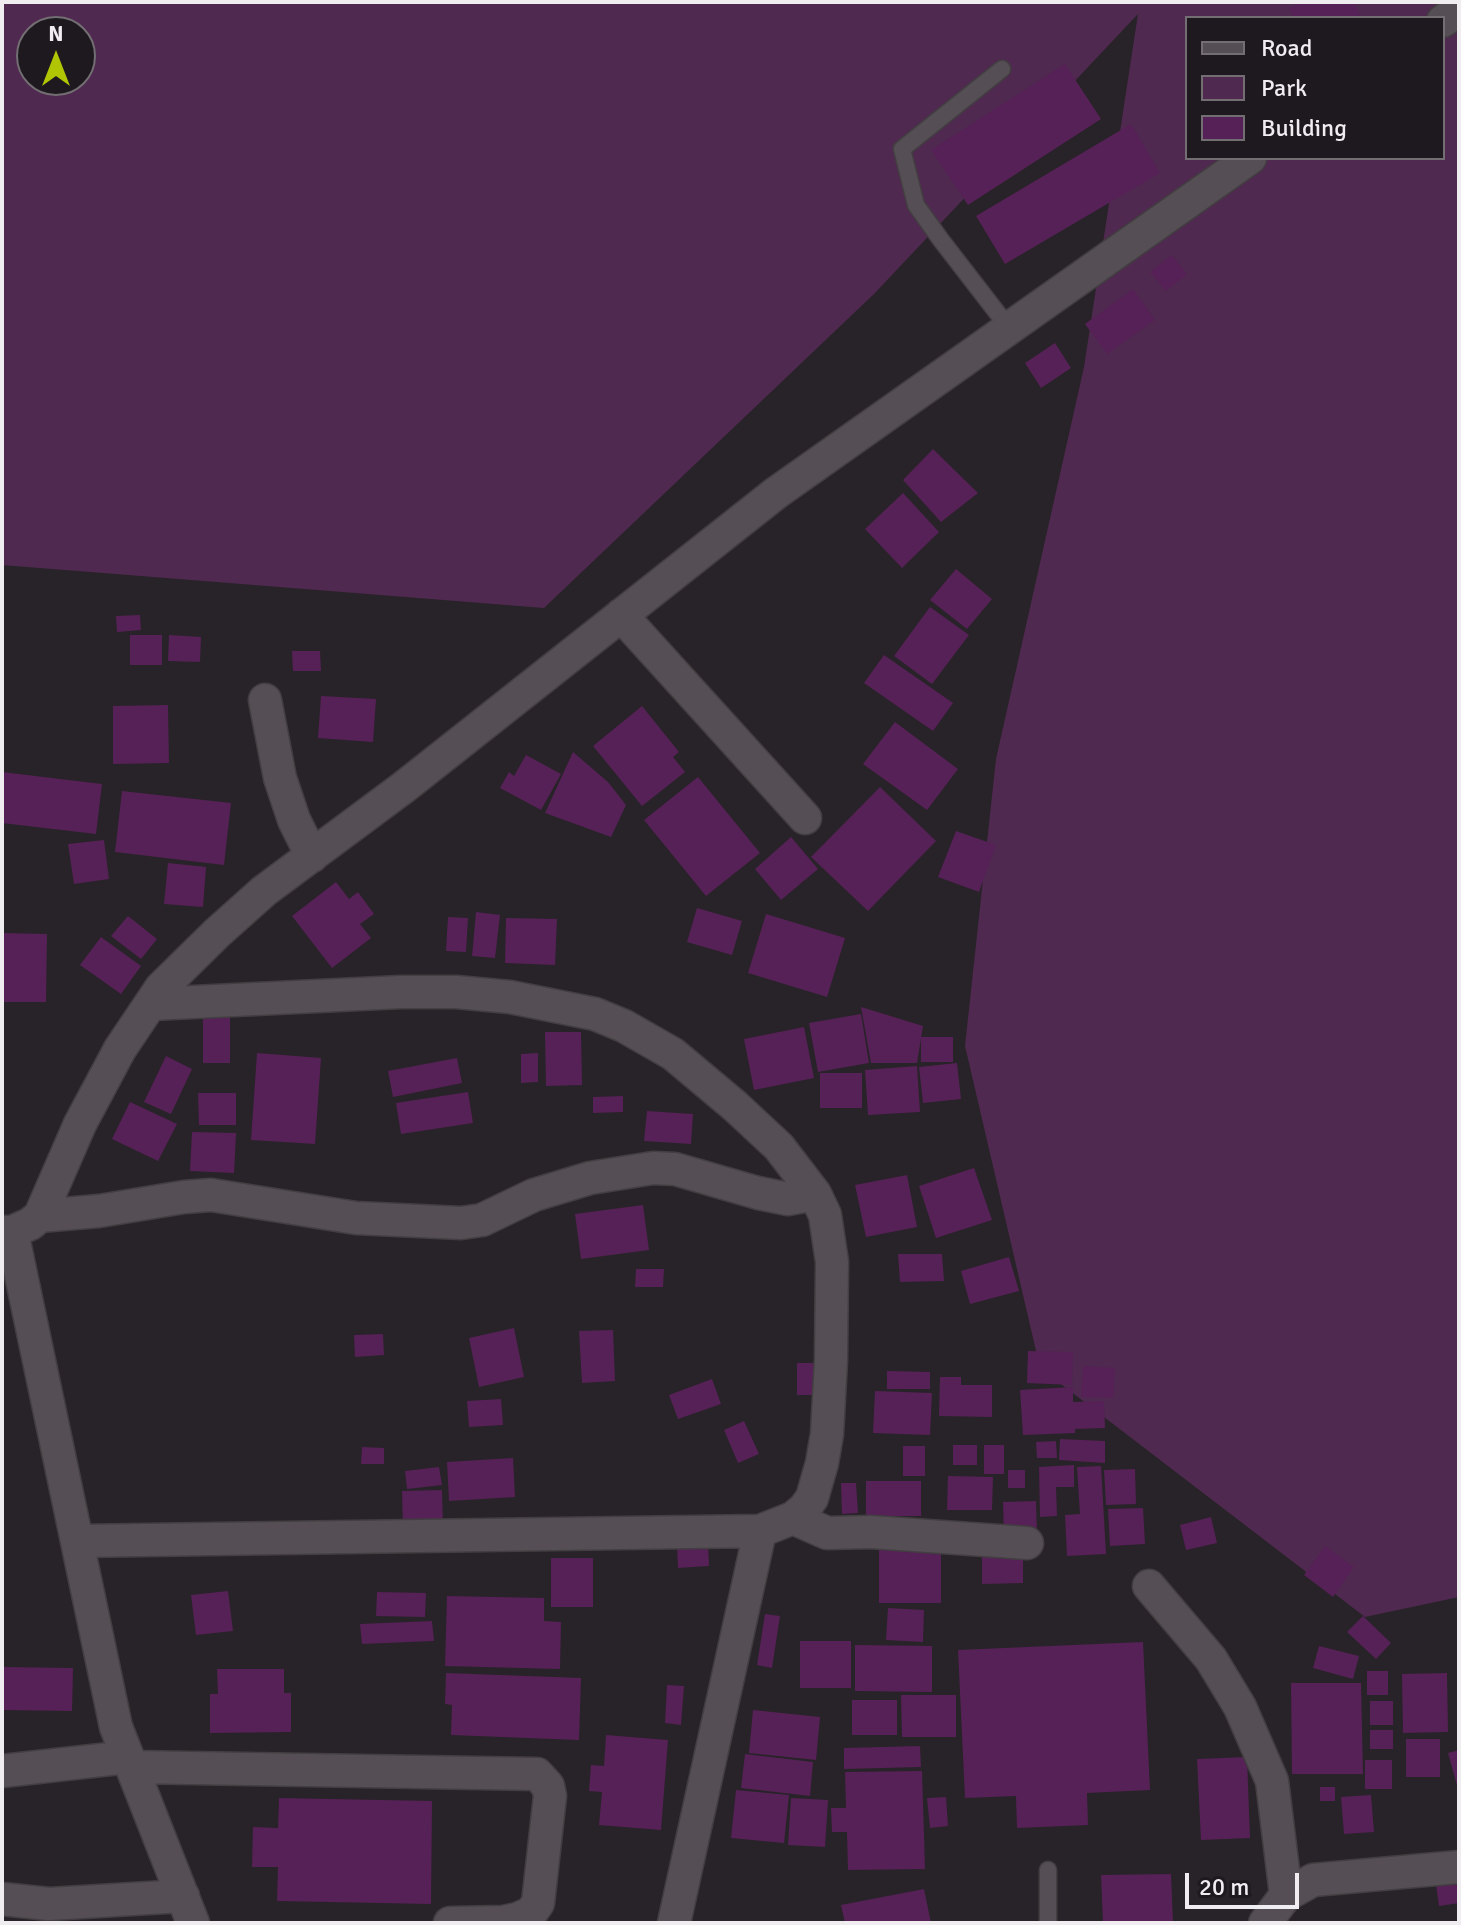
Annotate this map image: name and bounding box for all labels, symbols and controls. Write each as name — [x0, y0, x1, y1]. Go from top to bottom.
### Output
north arrow — [16, 16, 96, 96]
legend — [1185, 16, 1445, 160]
text: N — [48, 20, 64, 47]
text: Road — [1261, 33, 1312, 63]
text: Park — [1261, 73, 1307, 103]
text: Building — [1261, 113, 1347, 143]
scale bar — [1189, 1857, 1303, 1907]
text: 20 m — [1199, 1872, 1249, 1902]

